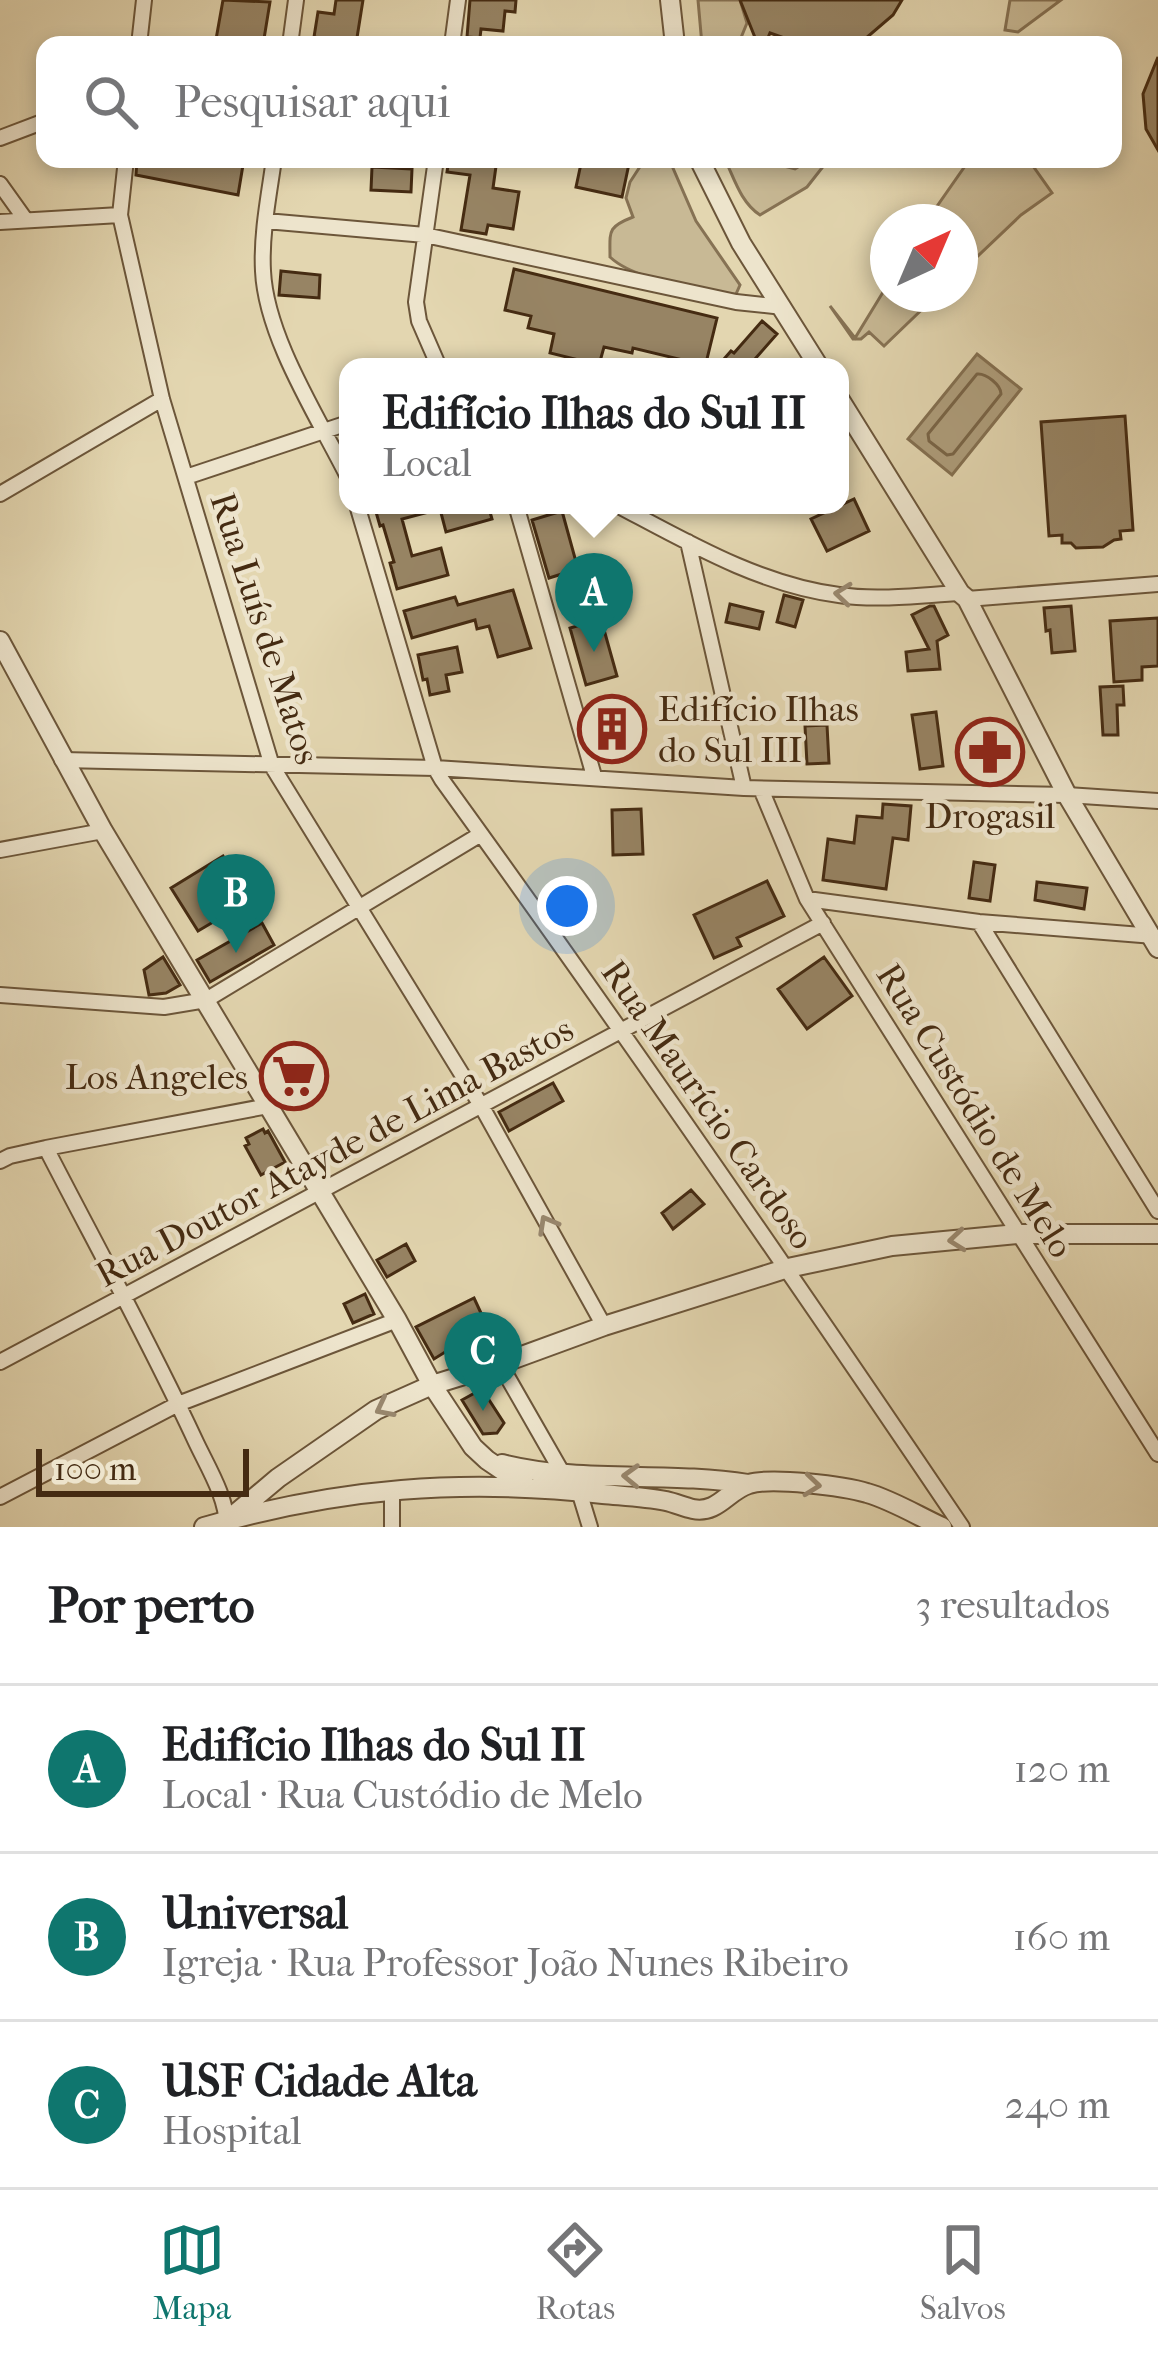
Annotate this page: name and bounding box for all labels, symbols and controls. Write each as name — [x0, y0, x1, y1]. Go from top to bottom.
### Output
search box — [36, 36, 1122, 168]
icon: search — [78, 69, 144, 135]
text: Pesquisar aqui — [174, 76, 450, 129]
north arrow — [870, 204, 978, 312]
popup — [339, 358, 849, 514]
text: Edifício Ilhas do Sul II — [382, 387, 806, 440]
text: Local — [382, 440, 472, 486]
street label: Rua Luís de Matos — [201, 487, 329, 769]
pin: A — [555, 553, 633, 652]
one-way arrow — [833, 581, 853, 607]
place label: Edifício Ilhas do Sul III — [658, 688, 859, 771]
building icon: Edifício Ilhas do Sul III — [577, 694, 647, 764]
pharmacy icon: Drogasil — [955, 717, 1025, 787]
place label: Drogasil — [925, 795, 1055, 837]
pin: B — [197, 854, 275, 953]
your location — [537, 876, 597, 936]
street label: Rua Maurício Cardoso — [593, 952, 824, 1257]
street label: Rua Custódio de Melo — [868, 956, 1083, 1265]
street label: Rua Doutor Atayde de Lima Bastos — [89, 1008, 580, 1296]
supermarket icon: Los Angeles — [259, 1041, 329, 1111]
place label: Los Angeles — [65, 1056, 248, 1098]
one-way arrow — [538, 1215, 561, 1237]
one-way arrow — [947, 1227, 966, 1252]
pin: C — [444, 1312, 522, 1411]
one-way arrow — [374, 1393, 396, 1416]
scale bar — [36, 1443, 249, 1496]
text: 100 m — [54, 1450, 137, 1489]
one-way arrow — [621, 1463, 640, 1489]
one-way arrow — [802, 1472, 822, 1498]
text: Por perto — [48, 1575, 255, 1635]
text: 3 resultados — [916, 1582, 1110, 1628]
text: Edifício Ilhas do Sul II — [162, 1719, 585, 1772]
text: A — [74, 1746, 100, 1792]
text: 120 m — [1014, 1746, 1110, 1792]
text: Local · Rua Custódio de Melo — [162, 1772, 643, 1818]
text: Universal — [162, 1887, 349, 1940]
text: B — [74, 1914, 100, 1960]
text: 160 m — [1013, 1914, 1110, 1960]
text: Igreja · Rua Professor João Nunes Ribeiro — [162, 1940, 849, 1986]
text: USF Cidade Alta — [162, 2055, 477, 2108]
text: C — [74, 2082, 100, 2128]
text: 240 m — [1005, 2082, 1110, 2128]
text: Hospital — [162, 2108, 302, 2154]
tab: Mapa — [152, 2217, 231, 2328]
tab: Rotas — [536, 2217, 615, 2328]
tab: Salvos — [920, 2217, 1006, 2328]

